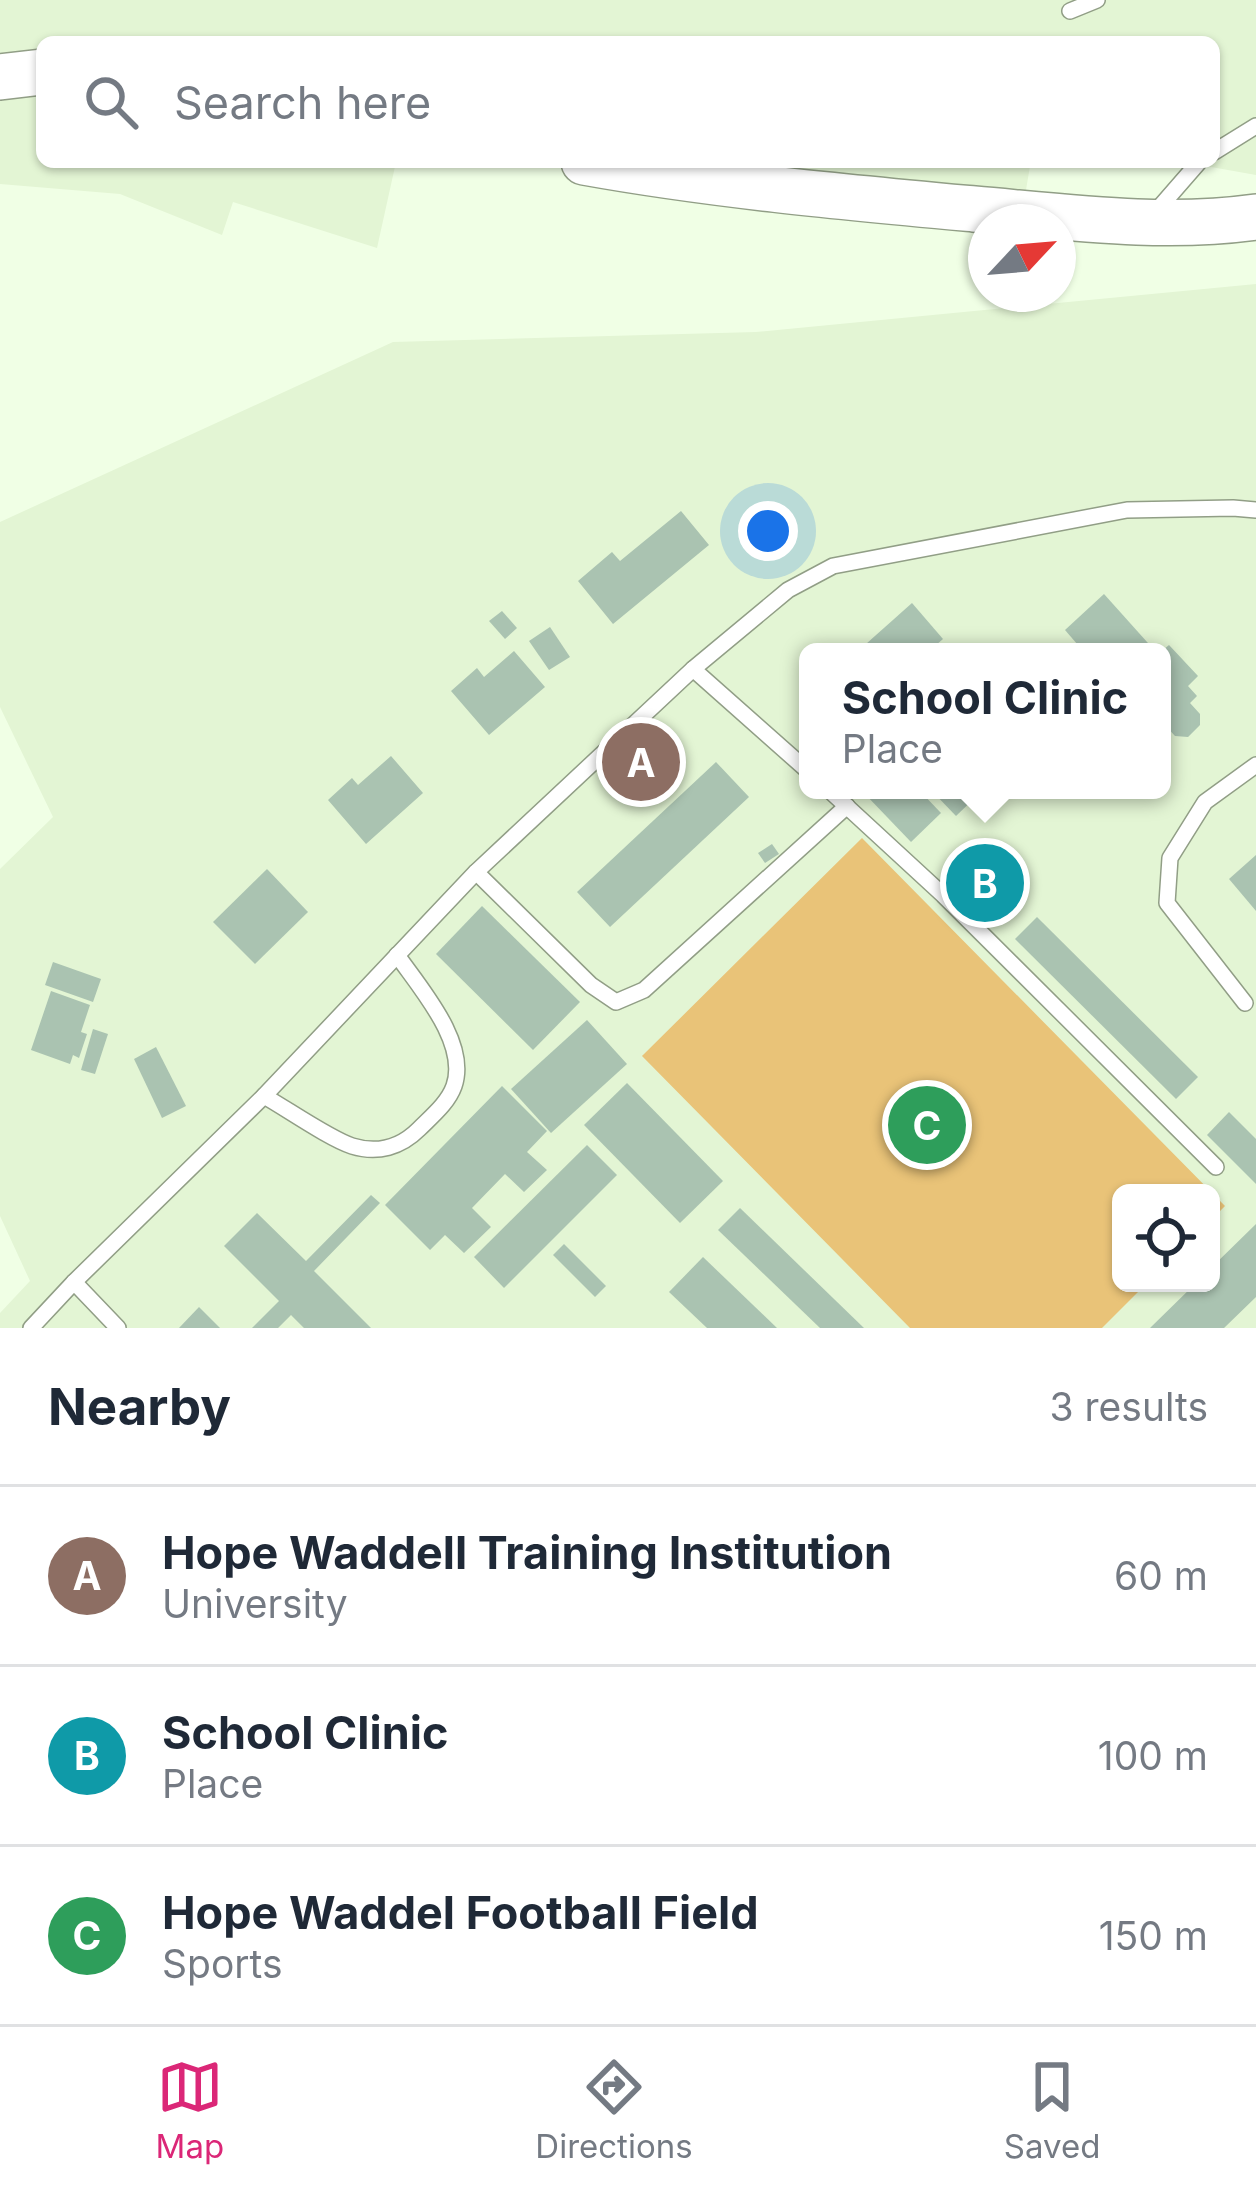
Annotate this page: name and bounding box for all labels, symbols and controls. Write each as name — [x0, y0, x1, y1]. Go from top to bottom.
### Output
search box — [36, 36, 1220, 168]
icon: search — [78, 69, 144, 135]
text: Search here — [174, 75, 431, 130]
north arrow — [968, 204, 1076, 312]
your location — [738, 501, 798, 561]
popup — [799, 643, 1171, 799]
text: School Clinic — [842, 670, 1128, 725]
pin: A — [602, 717, 680, 807]
text: Place — [842, 725, 943, 772]
pin: B — [946, 838, 1024, 928]
pin: C — [888, 1080, 966, 1170]
map controls — [1112, 1184, 1220, 1292]
button: locate — [1112, 1184, 1220, 1292]
text: Nearby — [48, 1376, 231, 1437]
text: 3 results — [1050, 1383, 1208, 1430]
text: Hope Waddell Training Institution — [162, 1525, 892, 1580]
text: A — [72, 1552, 102, 1599]
text: 60 m — [1114, 1552, 1208, 1599]
text: University — [162, 1580, 348, 1627]
text: School Clinic — [162, 1705, 448, 1760]
text: B — [74, 1732, 100, 1779]
text: 100 m — [1098, 1732, 1208, 1779]
text: Place — [162, 1760, 263, 1807]
text: Hope Waddel Football Field — [162, 1885, 759, 1940]
text: C — [73, 1912, 101, 1959]
text: 150 m — [1099, 1912, 1208, 1959]
text: Sports — [162, 1940, 283, 1987]
tab: Map — [156, 2054, 224, 2166]
tab: Directions — [535, 2054, 693, 2166]
tab: Saved — [1004, 2054, 1100, 2166]

